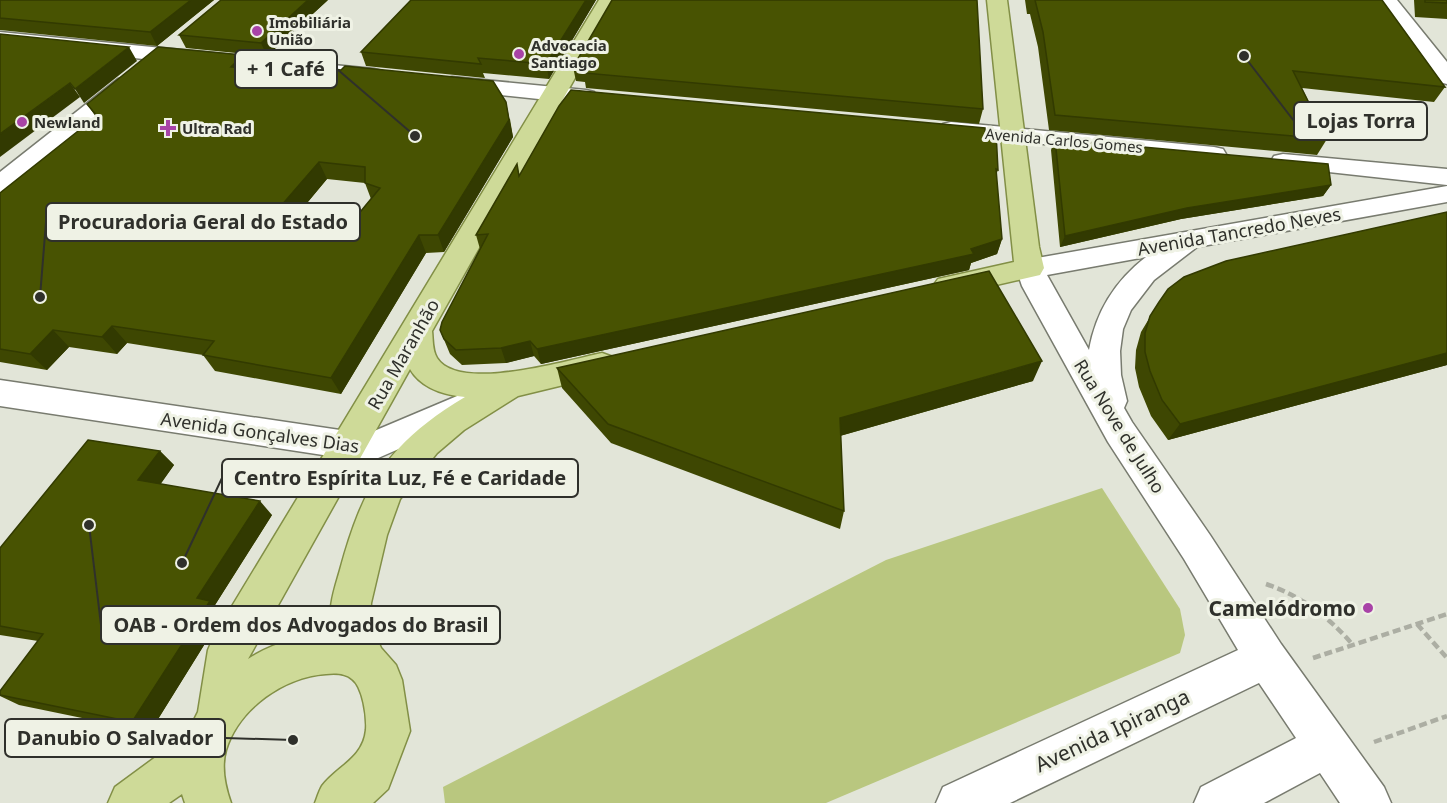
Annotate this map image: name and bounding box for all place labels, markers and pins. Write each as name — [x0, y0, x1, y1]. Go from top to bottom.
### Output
place label: Imobiliária União — [269, 12, 351, 49]
marker: Imobiliária União — [250, 24, 264, 38]
place label: Advocacia Santiago — [531, 35, 607, 72]
marker: Advocacia Santiago — [512, 47, 526, 61]
callout: + 1 Café — [235, 50, 337, 88]
callout: Lojas Torra — [1294, 102, 1427, 140]
place label: Newland — [34, 112, 100, 132]
marker: Newland — [15, 115, 29, 129]
place label: Ultra Rad — [182, 118, 252, 138]
marker: Ultra Rad — [159, 119, 177, 137]
callout: Procuradoria Geral do Estado — [46, 203, 360, 241]
callout: Centro Espírita Luz, Fé e Caridade — [222, 459, 578, 497]
place label: Camelódromo — [1209, 594, 1356, 622]
marker: Camelódromo — [1361, 601, 1375, 615]
callout: OAB - Ordem dos Advogados do Brasil — [101, 606, 500, 644]
callout: Danubio O Salvador — [5, 719, 225, 757]

